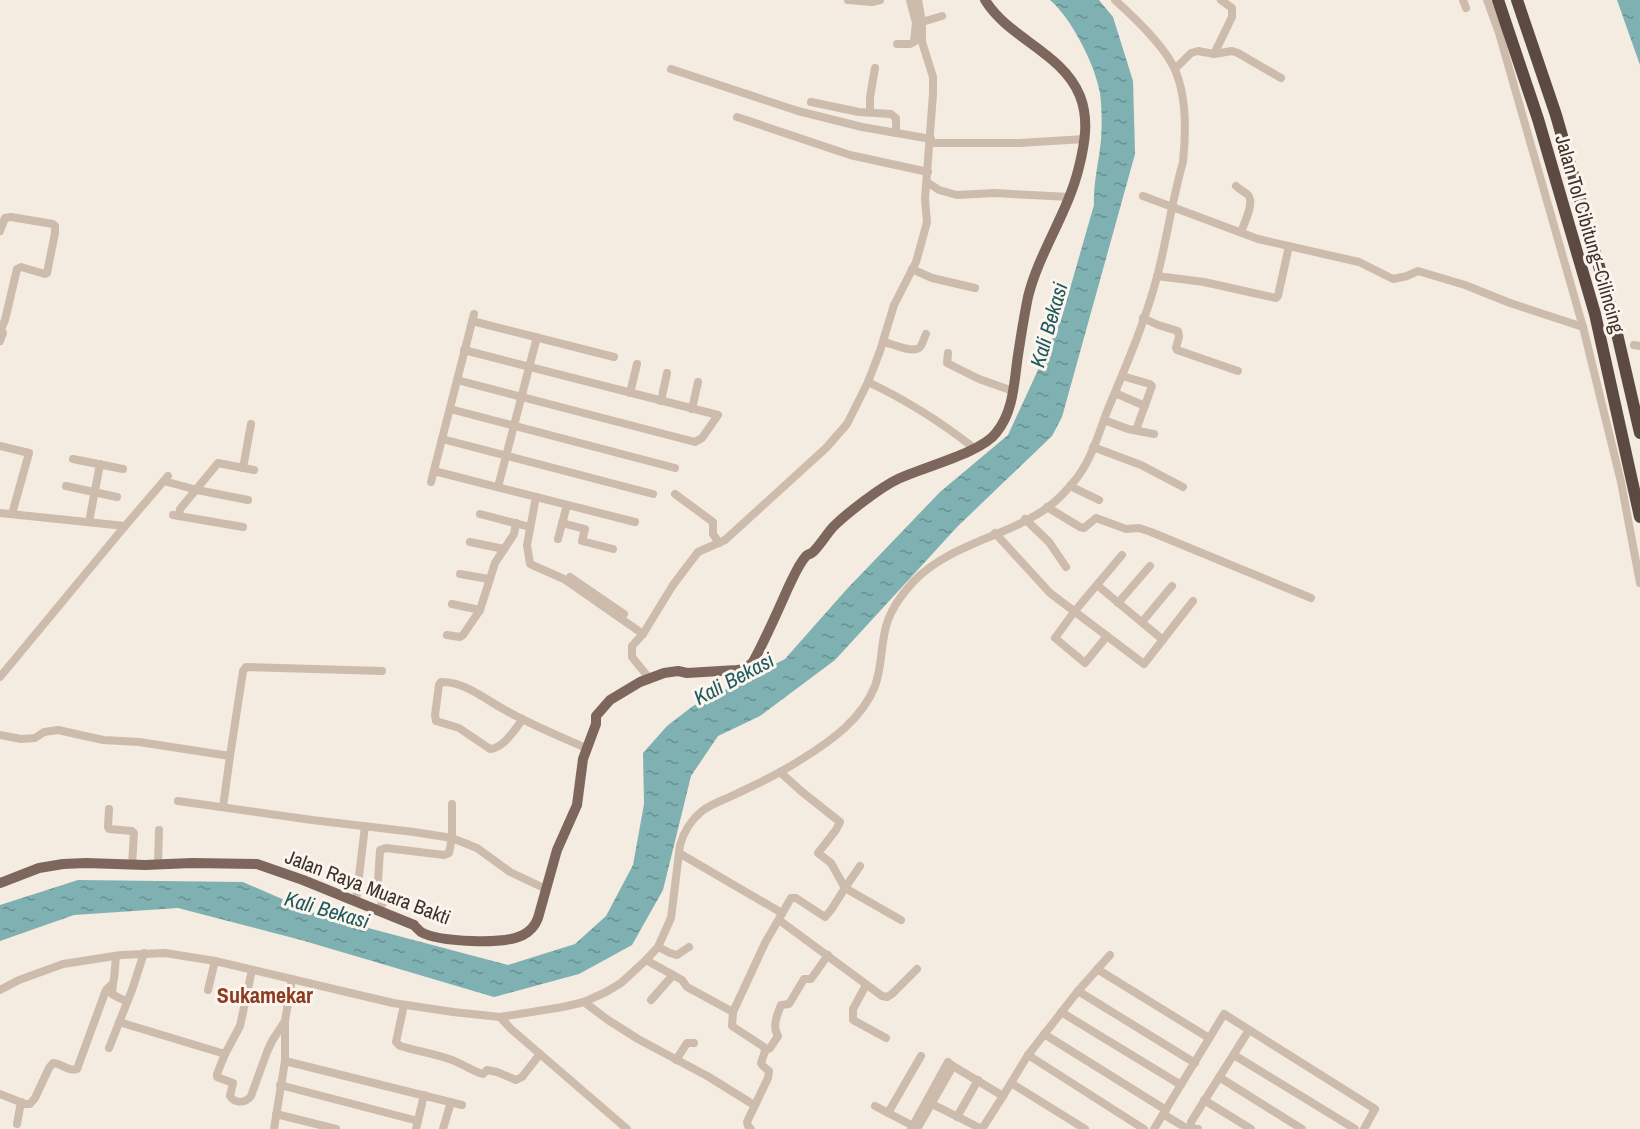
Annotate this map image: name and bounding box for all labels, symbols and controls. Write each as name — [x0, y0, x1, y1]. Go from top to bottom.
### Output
street label: Jalan Tol Cibitung–Cilincing — [1549, 132, 1632, 336]
water label: Kali Bekasi — [1023, 279, 1075, 371]
water label: Kali Bekasi — [689, 645, 779, 712]
street label: Jalan Raya Muara Bakti — [282, 843, 455, 930]
water label: Kali Bekasi — [281, 884, 373, 936]
district label: Sukamekar — [217, 980, 313, 1010]

